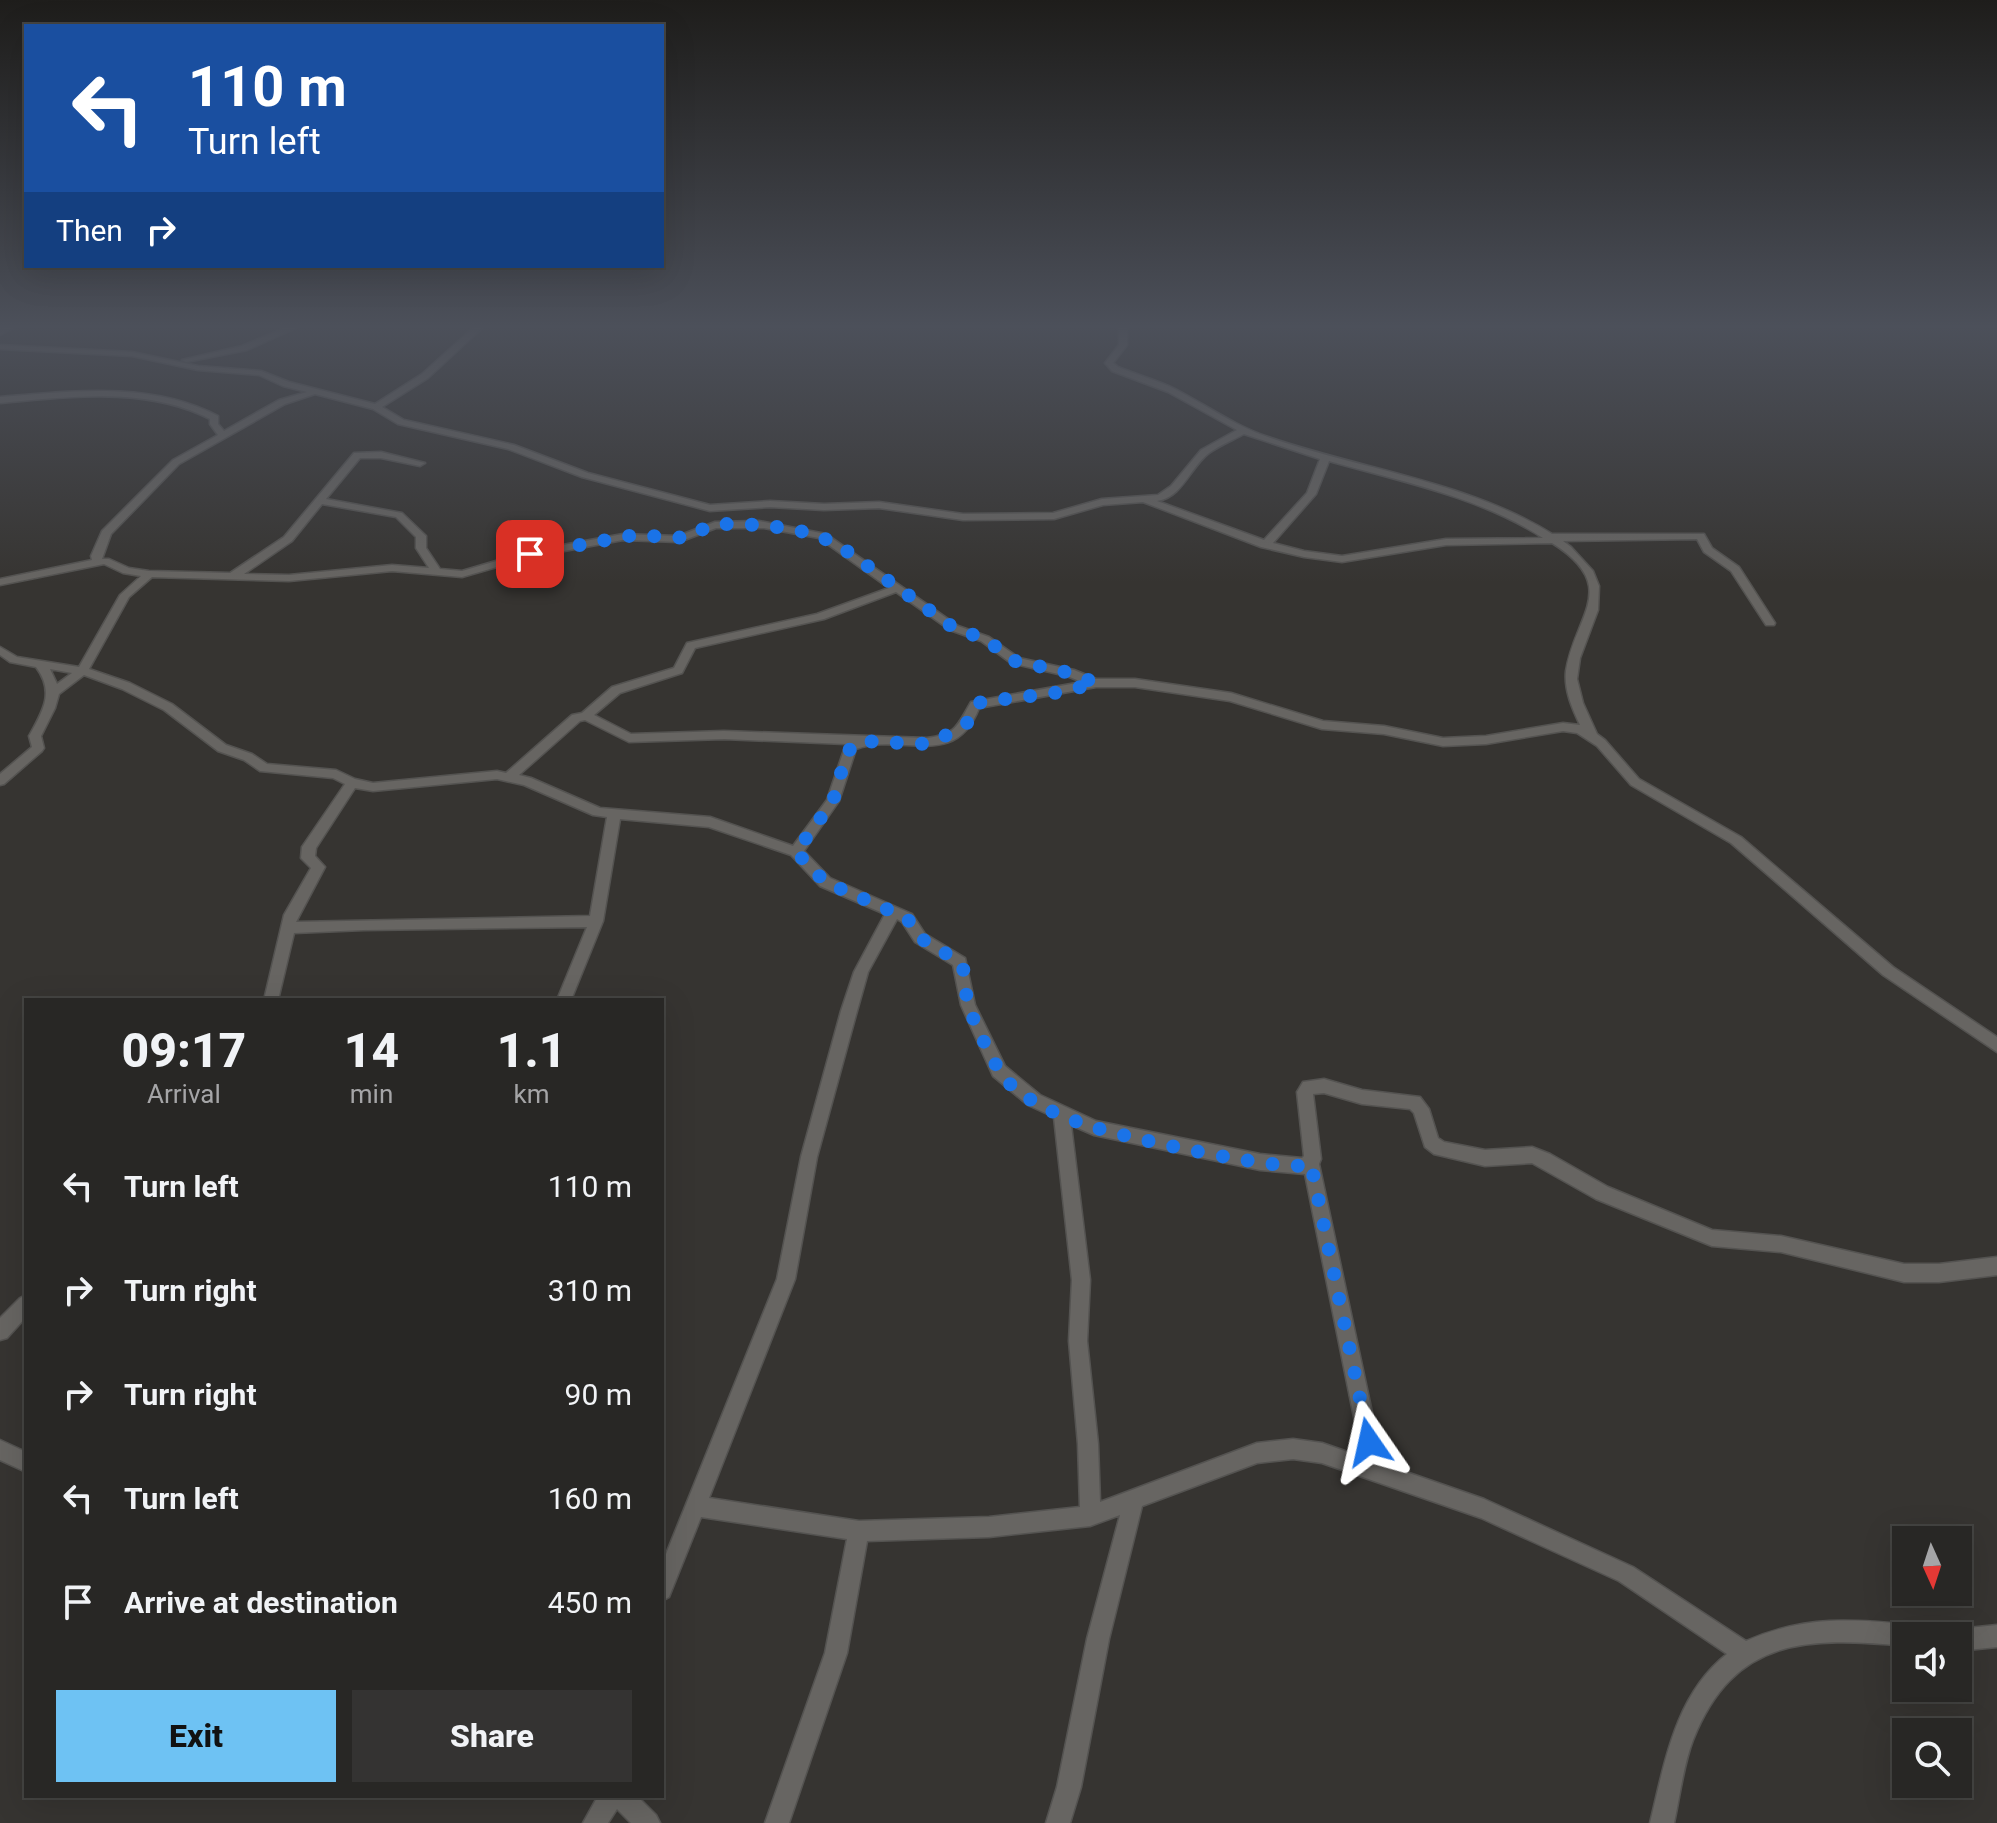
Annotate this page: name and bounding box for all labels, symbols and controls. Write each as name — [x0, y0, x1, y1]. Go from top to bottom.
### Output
text: 110 m — [188, 54, 347, 120]
icon: left — [56, 56, 160, 160]
text: Turn left — [188, 121, 321, 163]
icon: right — [139, 208, 183, 252]
text: Then — [56, 213, 123, 248]
pin — [496, 520, 564, 588]
icon: arrive — [508, 532, 552, 576]
text: 09:17 — [122, 1022, 246, 1079]
text: 14 — [344, 1022, 399, 1079]
text: 1.1 — [497, 1022, 566, 1079]
text: Arrival — [147, 1079, 221, 1109]
text: min — [350, 1079, 393, 1109]
text: km — [514, 1079, 550, 1109]
icon: left — [56, 1164, 100, 1208]
text: Turn left — [124, 1169, 239, 1204]
text: 110 m — [548, 1169, 632, 1204]
icon: right — [56, 1268, 100, 1312]
text: Turn right — [124, 1273, 257, 1308]
text: 310 m — [548, 1273, 632, 1308]
icon: right — [56, 1372, 100, 1416]
text: Turn right — [124, 1377, 257, 1412]
text: 90 m — [565, 1377, 632, 1412]
position arrow — [1327, 1400, 1411, 1484]
icon: left — [56, 1476, 100, 1520]
text: Turn left — [124, 1481, 239, 1516]
text: 160 m — [548, 1481, 632, 1516]
north arrow — [1892, 1526, 1972, 1606]
map controls — [1892, 1526, 1972, 1798]
icon: arrive — [56, 1580, 100, 1624]
text: Arrive at destination — [124, 1585, 398, 1620]
text: 450 m — [548, 1585, 632, 1620]
button: sound — [1892, 1622, 1972, 1702]
button: Exit — [56, 1690, 336, 1782]
button: Share — [352, 1690, 632, 1782]
button: search — [1892, 1718, 1972, 1798]

